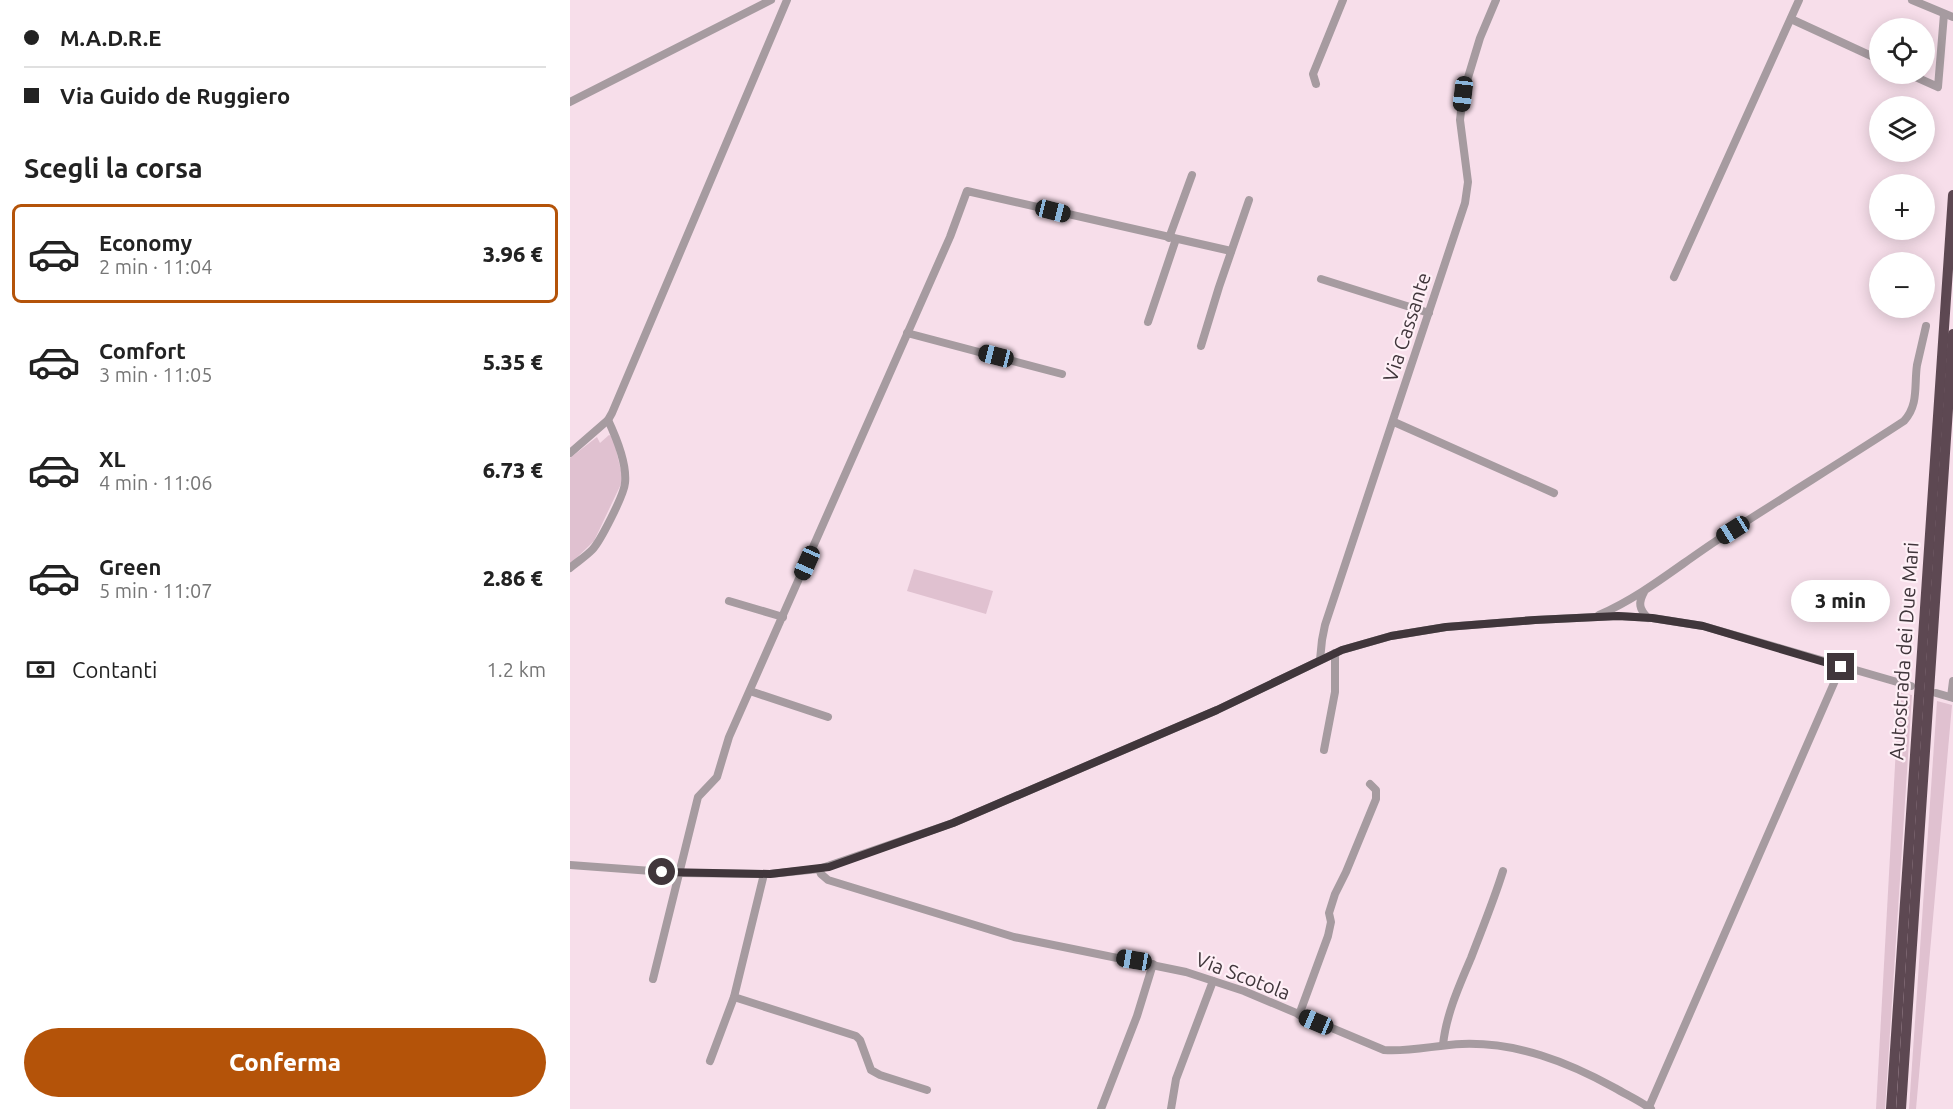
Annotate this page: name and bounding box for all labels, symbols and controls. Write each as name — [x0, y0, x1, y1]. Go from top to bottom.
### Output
map controls — [1869, 18, 1935, 318]
button: locate — [1869, 18, 1935, 84]
text: M.A.D.R.E — [60, 25, 161, 50]
car — [1452, 75, 1474, 113]
text: Via Guido de Ruggiero — [60, 83, 290, 108]
button: layers — [1869, 96, 1935, 162]
text: Scegli la corsa — [24, 153, 203, 183]
button: + — [1869, 174, 1935, 240]
car — [1033, 198, 1073, 224]
icon: car — [27, 227, 81, 281]
text: Economy — [99, 230, 192, 255]
text: 3.96 € — [483, 241, 543, 266]
button: − — [1869, 252, 1935, 318]
text: 2 min · 11:04 — [99, 255, 213, 278]
street label: Via Cassante — [1378, 269, 1435, 384]
icon: car — [27, 335, 81, 389]
text: Comfort — [99, 338, 186, 363]
car — [976, 343, 1016, 369]
text: 5.35 € — [483, 349, 543, 374]
text: 3 min · 11:05 — [99, 363, 213, 386]
icon: car — [27, 443, 81, 497]
text: XL — [99, 446, 126, 471]
text: 6.73 € — [483, 457, 543, 482]
text: 4 min · 11:06 — [99, 471, 213, 494]
car — [1713, 513, 1753, 547]
street label: Autostrada dei Due Mari — [1884, 541, 1923, 761]
car — [791, 543, 823, 583]
icon: car — [27, 551, 81, 605]
text: Green — [99, 554, 161, 579]
text: 2.86 € — [483, 565, 543, 590]
text: 5 min · 11:07 — [99, 579, 213, 602]
callout: 3 min — [1792, 580, 1890, 622]
text: 3 min — [1815, 589, 1866, 612]
icon: cash — [24, 653, 57, 686]
route end — [1827, 653, 1854, 680]
text: Contanti — [72, 657, 157, 682]
text: 1.2 km — [487, 658, 546, 681]
route start — [648, 858, 675, 885]
street label: Via Scotola — [1193, 947, 1294, 1004]
car — [1115, 948, 1153, 972]
car — [1296, 1007, 1336, 1037]
button: Conferma — [24, 1028, 546, 1097]

